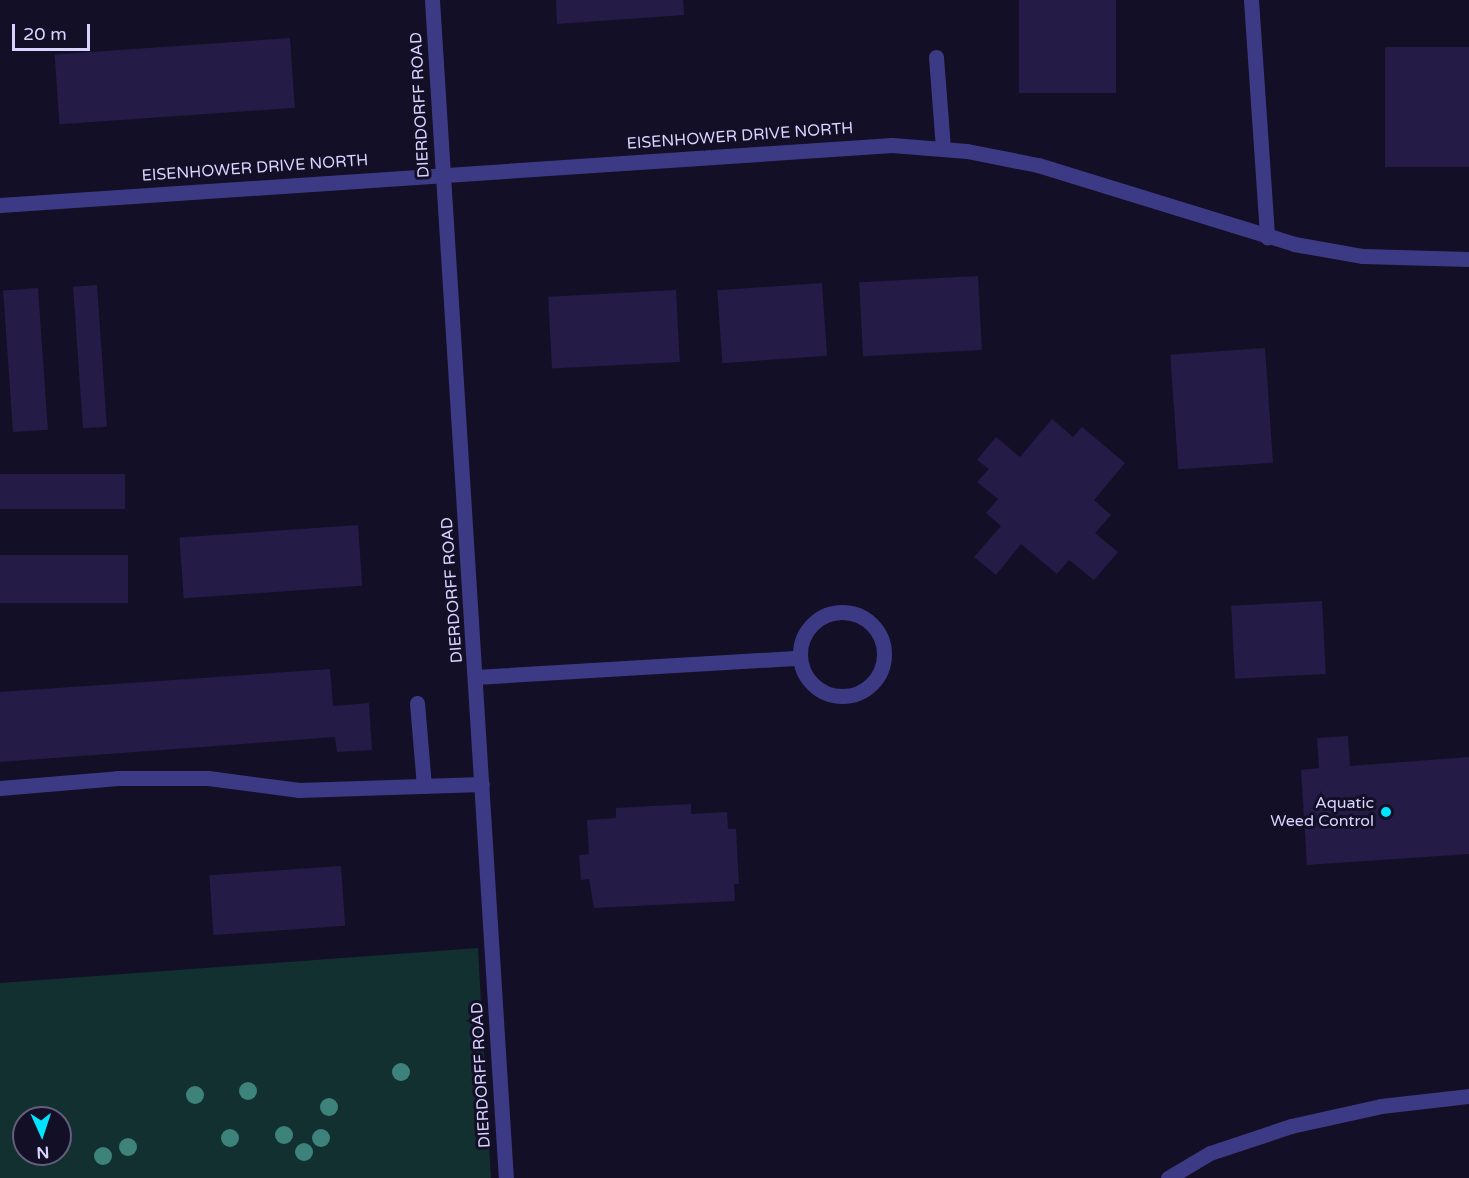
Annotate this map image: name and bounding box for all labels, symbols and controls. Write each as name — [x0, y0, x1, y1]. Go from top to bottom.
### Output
scale bar — [15, 12, 93, 50]
text: 20 m — [23, 23, 67, 45]
street label: DIERDORFF ROAD — [407, 31, 433, 179]
street label: EISENHOWER DRIVE NORTH — [626, 118, 854, 154]
street label: EISENHOWER DRIVE NORTH — [141, 150, 369, 186]
street label: DIERDORFF ROAD — [437, 516, 467, 664]
place label: Aquatic Weed Control — [1270, 793, 1374, 831]
marker: Aquatic Weed Control — [1379, 805, 1393, 819]
street label: DIERDORFF ROAD — [468, 1001, 494, 1149]
north arrow — [12, 1106, 72, 1166]
text: N — [36, 1142, 50, 1162]

